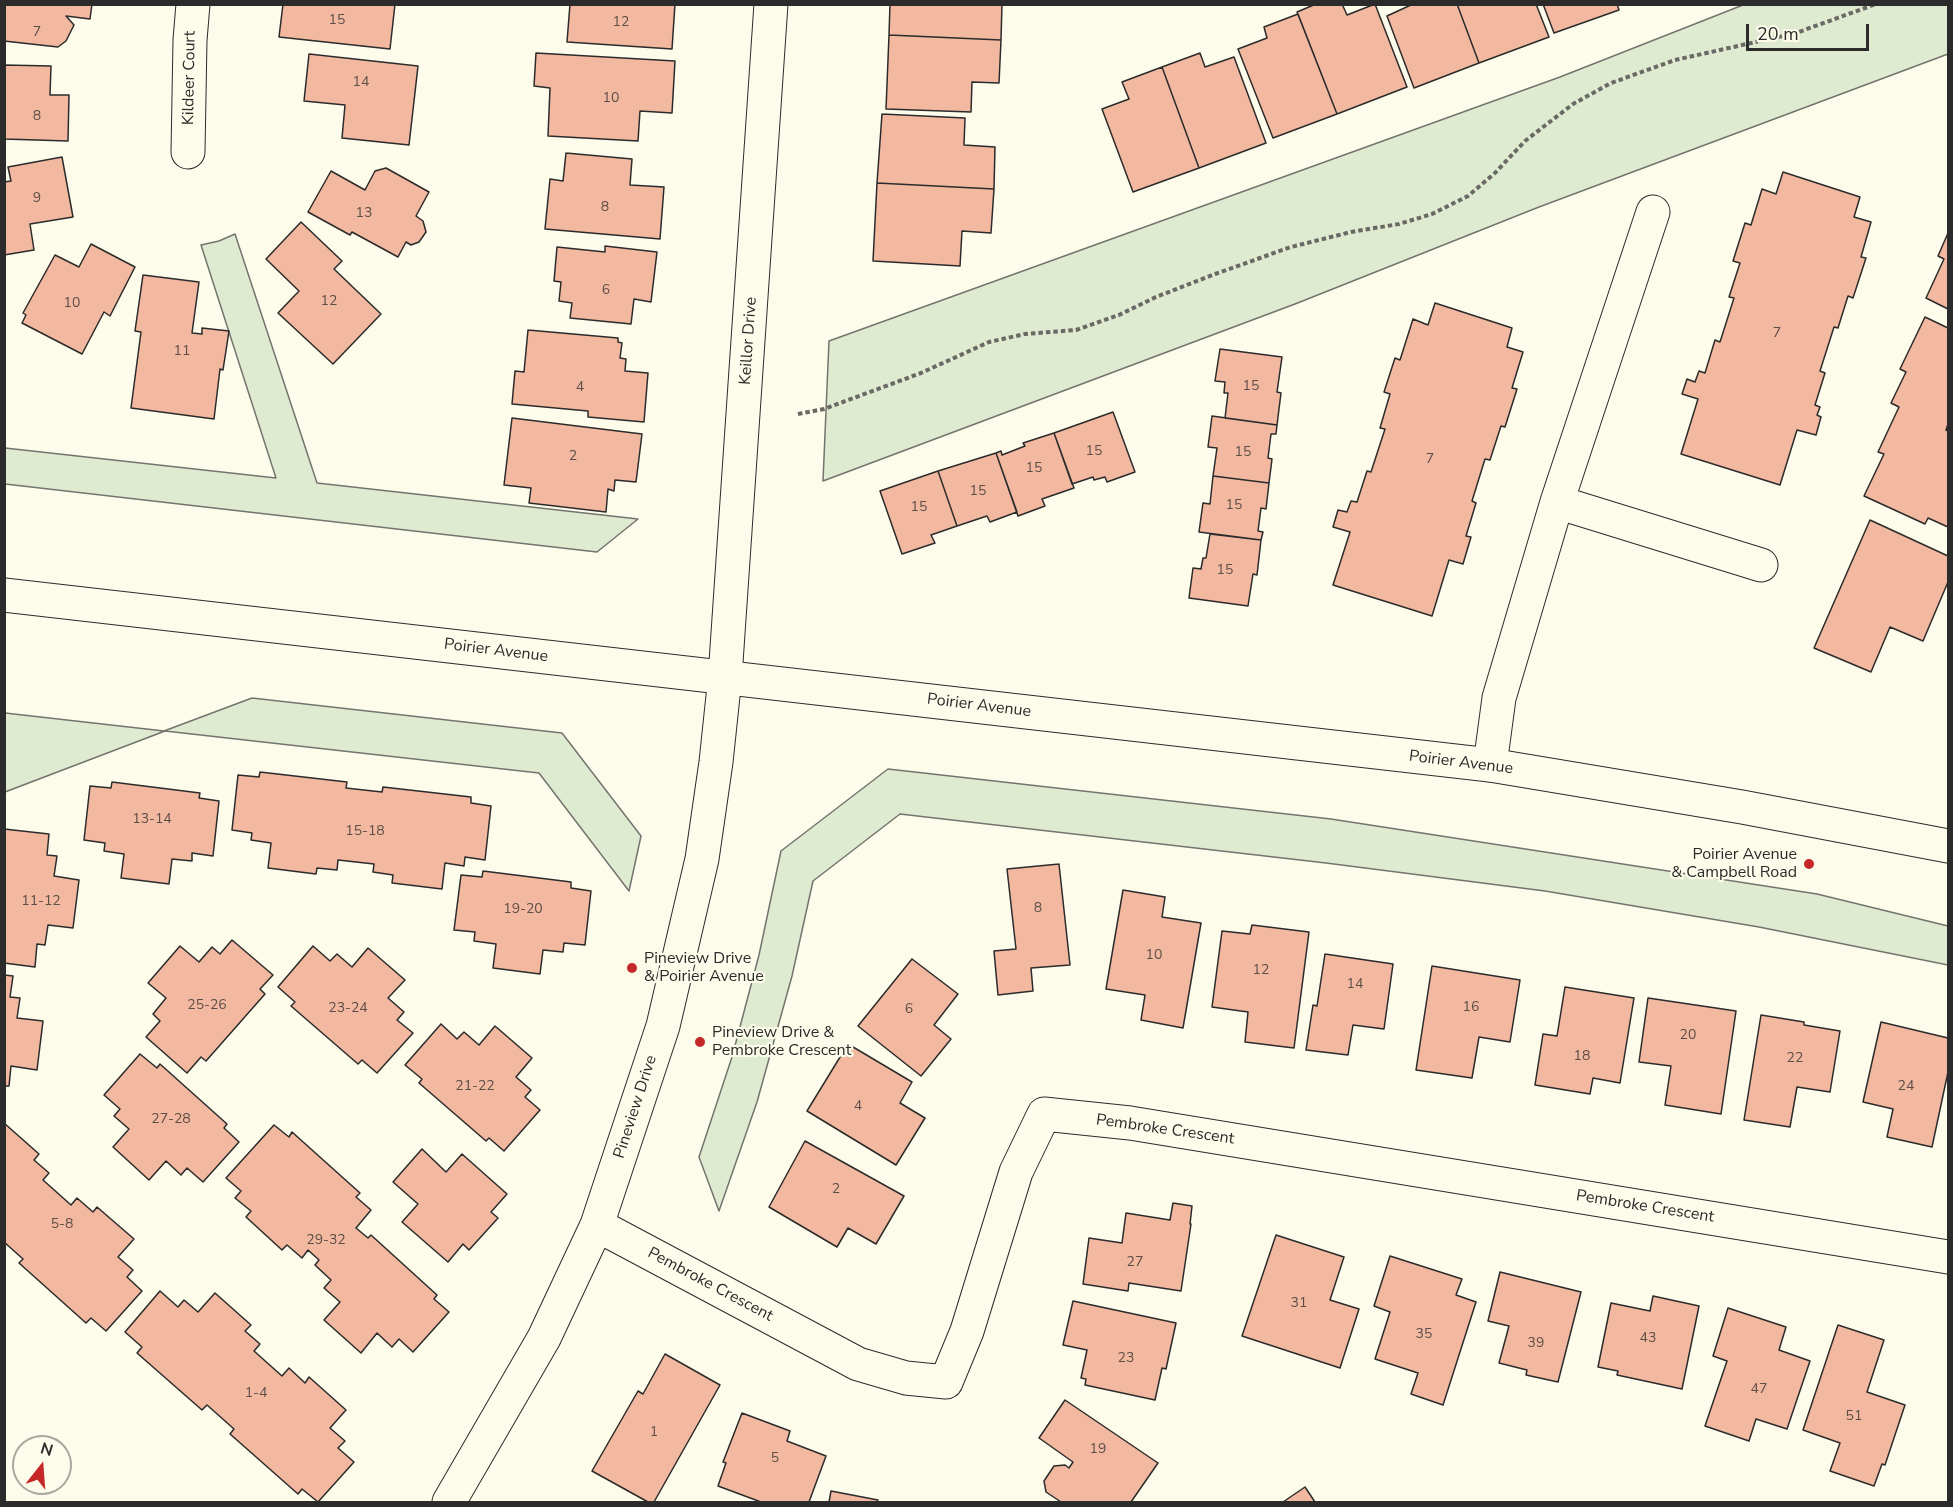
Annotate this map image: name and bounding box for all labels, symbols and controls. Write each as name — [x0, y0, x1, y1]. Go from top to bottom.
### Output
scale bar — [1749, 12, 1872, 50]
house number: 15 — [329, 13, 345, 29]
house number: 12 — [613, 15, 629, 31]
text: 20 m — [1757, 22, 1799, 46]
house number: 7 — [33, 25, 41, 41]
street label: Kildeer Court — [180, 31, 200, 125]
house number: 14 — [353, 75, 369, 91]
house number: 10 — [603, 91, 619, 107]
house number: 8 — [33, 109, 41, 125]
house number: 9 — [33, 191, 41, 207]
house number: 8 — [601, 200, 609, 216]
house number: 13 — [356, 206, 372, 222]
house number: 6 — [602, 283, 610, 299]
house number: 12 — [321, 294, 337, 310]
house number: 10 — [64, 296, 80, 312]
street label: Keillor Drive — [736, 296, 762, 386]
house number: 7 — [1773, 326, 1781, 342]
house number: 11 — [174, 344, 190, 360]
house number: 15 — [1243, 379, 1259, 395]
house number: 4 — [576, 380, 584, 396]
house number: 15 — [1086, 444, 1102, 460]
house number: 15 — [1235, 445, 1251, 461]
house number: 2 — [569, 449, 577, 465]
house number: 7 — [1426, 452, 1434, 468]
house number: 15 — [1026, 461, 1042, 477]
house number: 15 — [970, 484, 986, 500]
house number: 15 — [1226, 498, 1242, 514]
house number: 15 — [911, 500, 927, 516]
house number: 15 — [1217, 563, 1233, 579]
street label: Poirier Avenue — [443, 635, 549, 667]
street label: Poirier Avenue — [926, 690, 1032, 722]
street label: Poirier Avenue — [1408, 747, 1514, 779]
house number: 13-14 — [132, 812, 172, 828]
house number: 15-18 — [345, 824, 385, 840]
place label: Poirier Avenue & Campbell Road — [1671, 845, 1797, 883]
marker: Poirier Avenue & Campbell Road — [1802, 857, 1816, 871]
house number: 11-12 — [21, 894, 61, 910]
house number: 8 — [1034, 901, 1042, 917]
house number: 19-20 — [503, 902, 543, 918]
house number: 10 — [1146, 948, 1162, 964]
place label: Pineview Drive & Poirier Avenue — [644, 949, 764, 987]
marker: Pineview Drive & Poirier Avenue — [625, 961, 639, 975]
house number: 12 — [1253, 963, 1269, 979]
house number: 14 — [1347, 977, 1363, 993]
house number: 25-26 — [187, 998, 227, 1014]
house number: 16 — [1463, 1000, 1479, 1016]
house number: 23-24 — [328, 1001, 368, 1017]
house number: 6 — [905, 1002, 913, 1018]
place label: Pineview Drive & Pembroke Crescent — [712, 1023, 851, 1061]
house number: 20 — [1680, 1028, 1696, 1044]
marker: Pineview Drive & Pembroke Crescent — [693, 1035, 707, 1049]
house number: 18 — [1574, 1049, 1590, 1065]
house number: 22 — [1787, 1051, 1803, 1067]
street label: Pineview Drive — [610, 1053, 662, 1161]
house number: 21-22 — [455, 1079, 495, 1095]
house number: 24 — [1898, 1079, 1914, 1095]
house number: 4 — [854, 1099, 862, 1115]
street label: Pembroke Crescent — [1095, 1111, 1235, 1149]
house number: 27-28 — [151, 1112, 191, 1128]
house number: 2 — [832, 1182, 840, 1198]
street label: Pembroke Crescent — [1575, 1187, 1715, 1227]
house number: 5-8 — [51, 1217, 73, 1233]
house number: 29-32 — [306, 1233, 346, 1249]
street label: Pembroke Crescent — [644, 1244, 776, 1326]
house number: 27 — [1127, 1255, 1143, 1271]
house number: 31 — [1291, 1296, 1307, 1312]
house number: 35 — [1416, 1327, 1432, 1343]
house number: 43 — [1640, 1331, 1656, 1347]
house number: 39 — [1528, 1336, 1544, 1352]
house number: 23 — [1118, 1351, 1134, 1367]
house number: 47 — [1751, 1382, 1767, 1398]
house number: 1-4 — [245, 1386, 267, 1402]
house number: 51 — [1846, 1409, 1862, 1425]
house number: 1 — [650, 1425, 658, 1441]
north arrow — [12, 1435, 72, 1495]
text: N — [38, 1437, 56, 1462]
house number: 19 — [1090, 1442, 1106, 1458]
house number: 5 — [771, 1451, 779, 1467]

